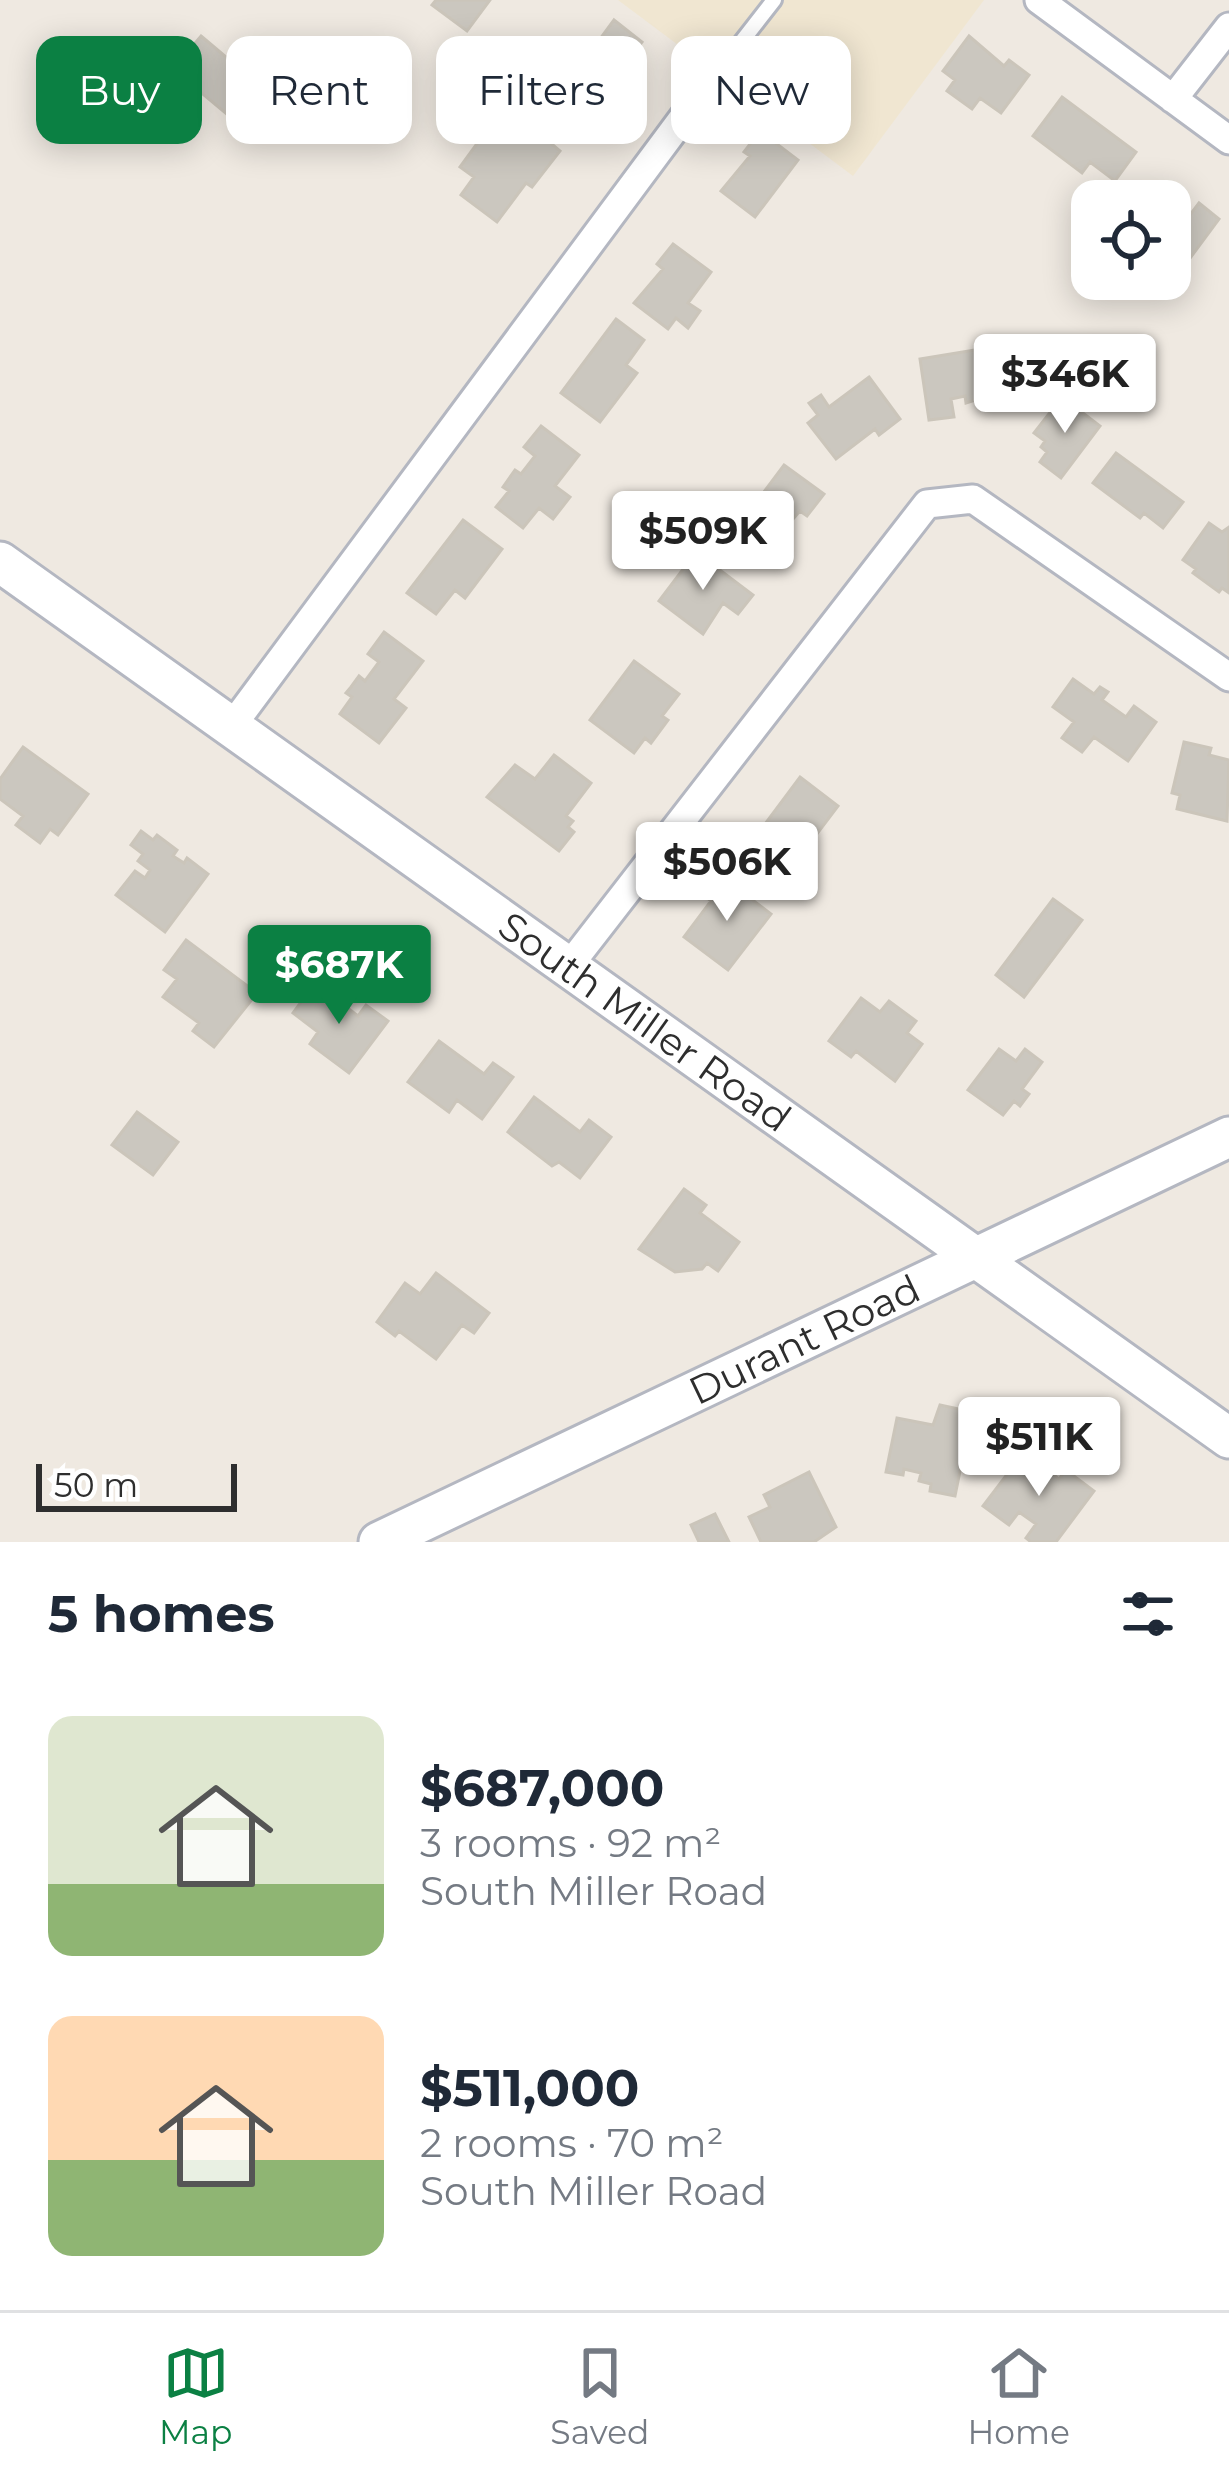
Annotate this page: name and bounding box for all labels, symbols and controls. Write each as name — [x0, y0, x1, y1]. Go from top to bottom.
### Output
chip: Buy — [36, 36, 202, 144]
chip: Rent — [226, 36, 412, 144]
chip: Filters — [436, 36, 647, 144]
chip: New — [671, 36, 851, 144]
map controls — [1071, 180, 1191, 300]
button: locate — [1071, 180, 1191, 300]
pin: $346K — [981, 334, 1149, 436]
text: $346K — [1001, 349, 1129, 397]
pin: $509K — [619, 491, 787, 593]
text: $509K — [639, 506, 767, 554]
pin: $506K — [643, 822, 811, 924]
text: $506K — [663, 837, 791, 885]
street label: South Miller Road — [490, 901, 800, 1142]
pin: $687K — [255, 925, 423, 1027]
text: $687K — [275, 940, 403, 988]
street label: Durant Road — [681, 1264, 927, 1415]
pin: $511K — [955, 1397, 1123, 1499]
text: $511K — [985, 1412, 1093, 1460]
scale bar — [36, 1458, 237, 1511]
text: 50 m — [54, 1465, 138, 1505]
icon: filters — [1115, 1581, 1181, 1647]
text: 5 homes — [48, 1583, 275, 1645]
text: $687,000 — [420, 1757, 664, 1819]
icon: home — [144, 1764, 288, 1908]
text: 3 rooms · 92 m² — [420, 1819, 721, 1867]
text: South Miller Road — [420, 1867, 767, 1915]
text: $511,000 — [420, 2057, 639, 2119]
icon: home — [144, 2064, 288, 2208]
text: 2 rooms · 70 m² — [420, 2119, 723, 2167]
text: South Miller Road — [420, 2167, 767, 2215]
tab: Map — [159, 2340, 232, 2452]
tab: Saved — [550, 2340, 650, 2452]
tab: Home — [968, 2340, 1070, 2452]

